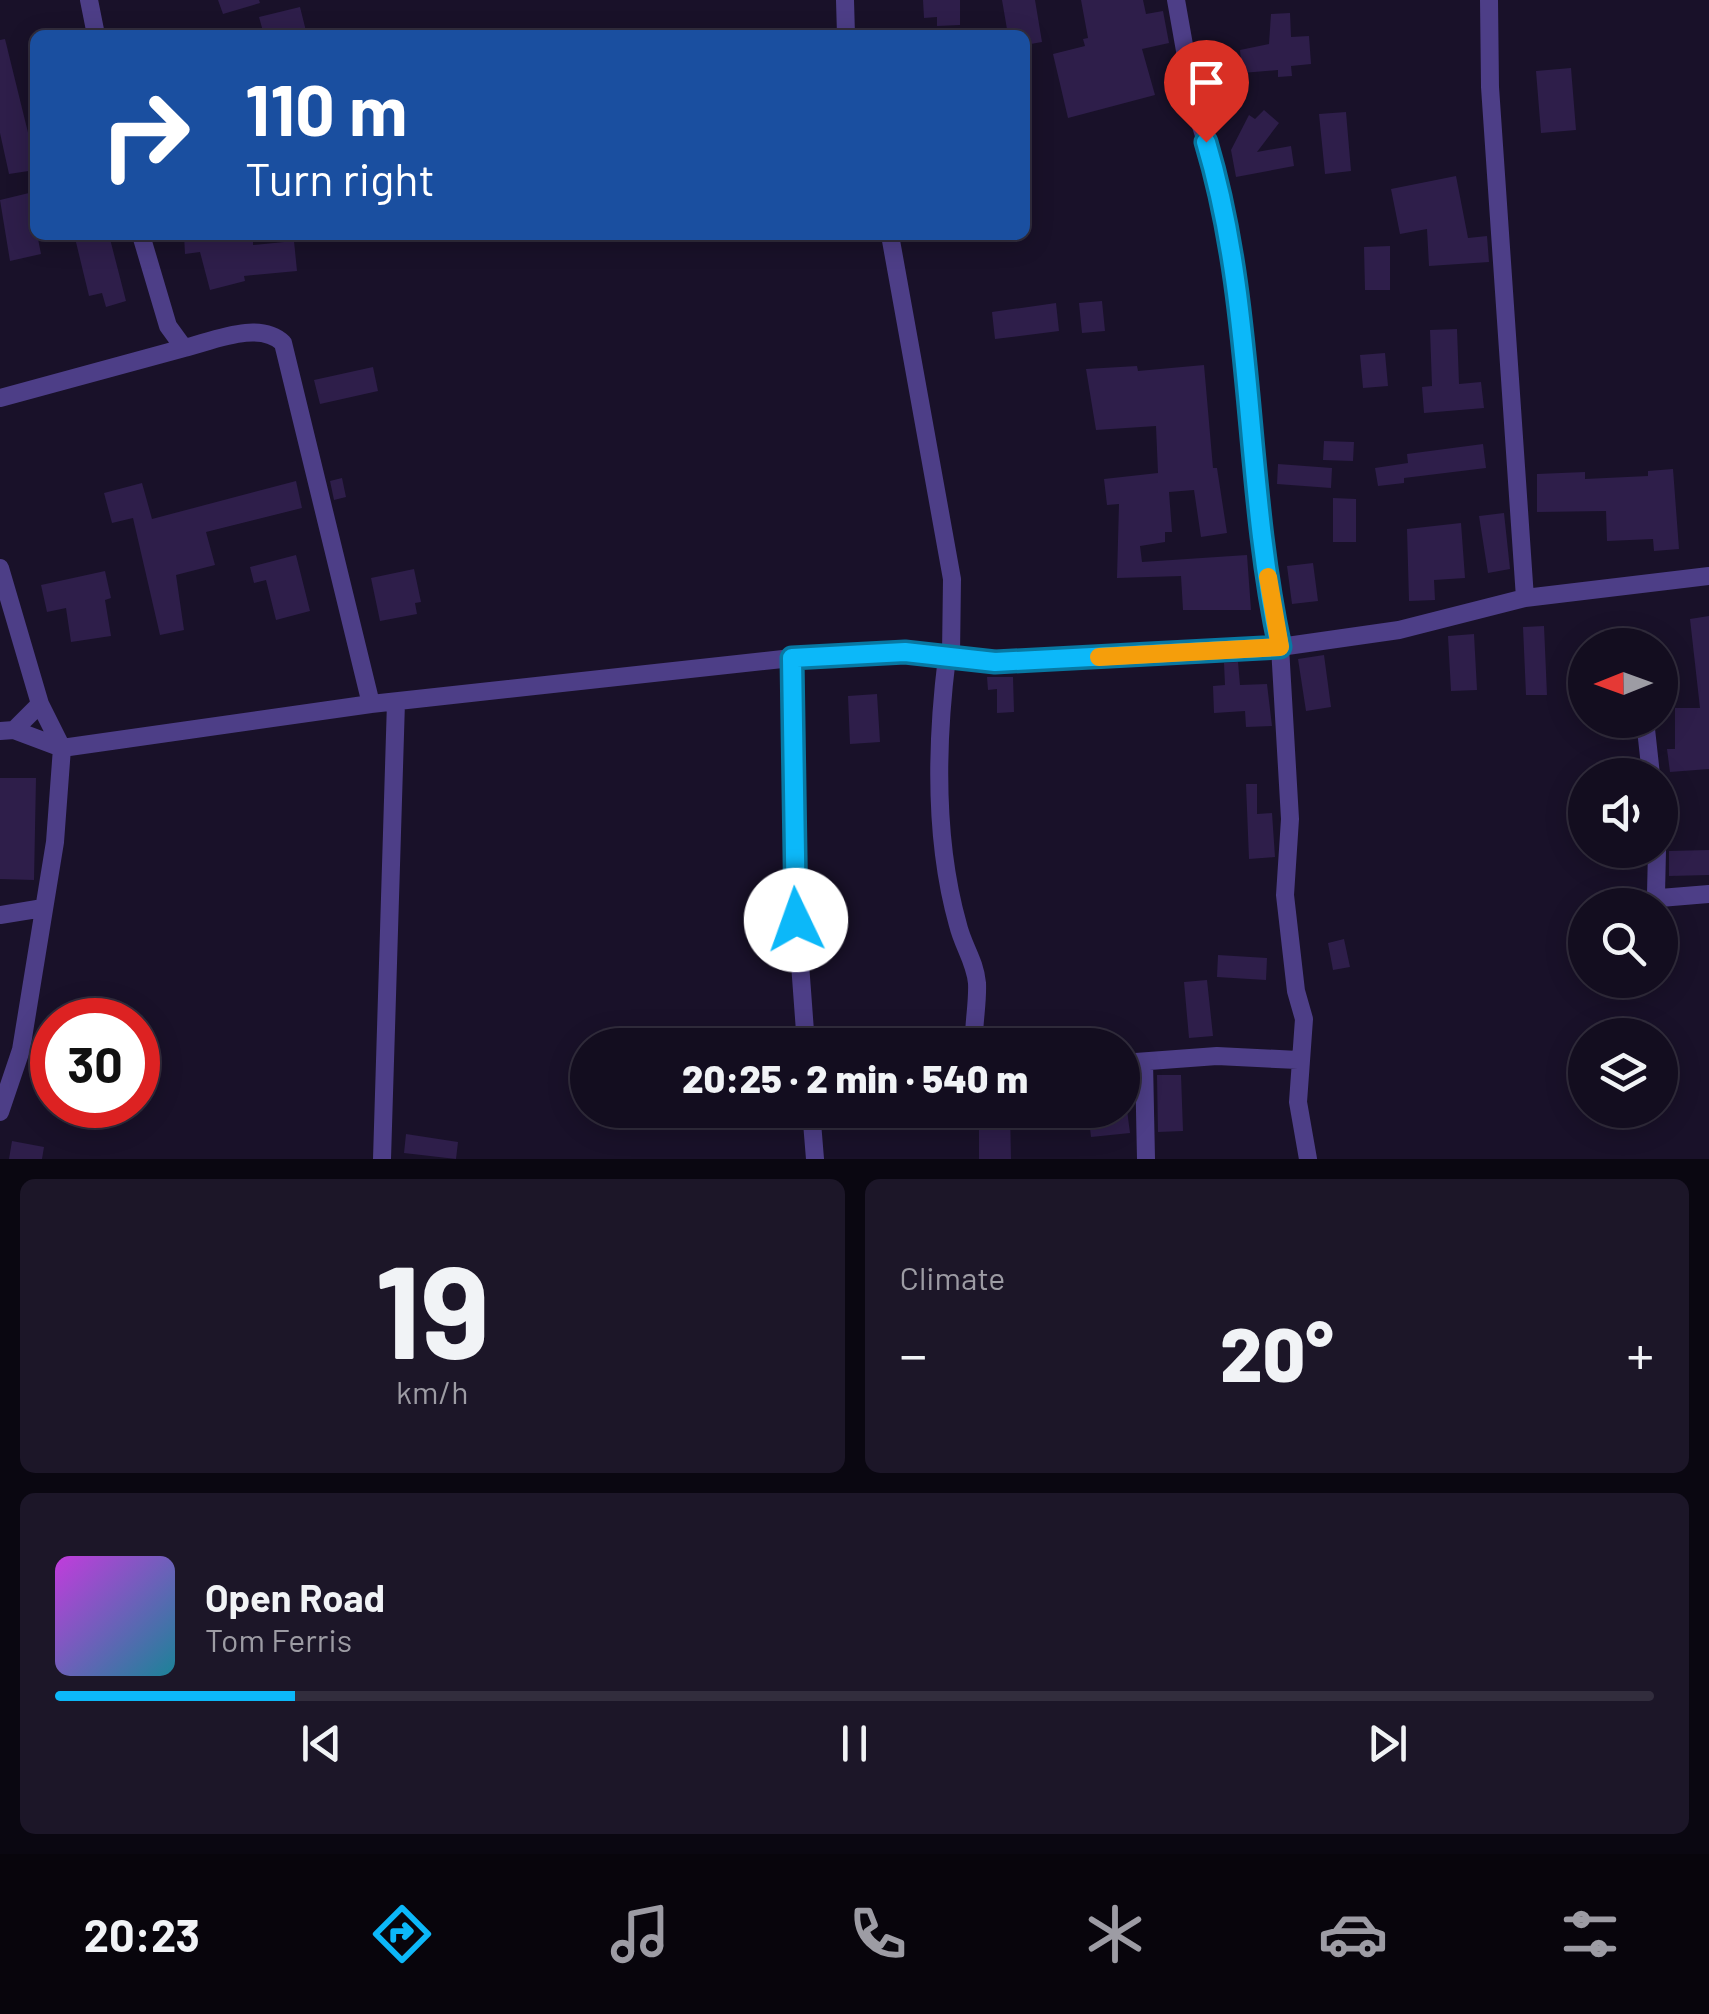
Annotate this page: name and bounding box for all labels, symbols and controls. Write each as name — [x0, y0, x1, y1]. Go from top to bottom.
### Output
pin — [1164, 40, 1249, 143]
icon: arrive — [1179, 55, 1234, 110]
text: 110 m — [245, 66, 407, 150]
icon: right — [80, 70, 210, 200]
text: Turn right — [245, 151, 435, 205]
north arrow — [1568, 628, 1678, 738]
map controls — [1568, 628, 1678, 1128]
button: sound — [1568, 758, 1678, 868]
position arrow — [744, 868, 848, 972]
button: search — [1568, 888, 1678, 998]
speed limit sign: 30 — [30, 998, 160, 1128]
button: layers — [1568, 1018, 1678, 1128]
text: 20:25 · 2 min · 540 m — [682, 1055, 1028, 1101]
text: 19 — [375, 1229, 490, 1385]
text: Climate — [900, 1258, 1005, 1296]
text: 20° — [1220, 1307, 1333, 1397]
text: − — [900, 1320, 927, 1386]
text: + — [1626, 1320, 1654, 1386]
text: km/h — [396, 1372, 468, 1410]
text: Open Road — [205, 1574, 385, 1620]
text: Tom Ferris — [205, 1620, 352, 1658]
icon: previous — [294, 1716, 349, 1771]
icon: pause — [827, 1716, 882, 1771]
icon: next — [1360, 1716, 1415, 1771]
icon: directions — [367, 1899, 437, 1969]
icon: music — [605, 1899, 675, 1969]
icon: phone — [843, 1899, 913, 1969]
icon: climate — [1080, 1899, 1150, 1969]
icon: car — [1318, 1899, 1388, 1969]
icon: filters — [1555, 1899, 1625, 1969]
text: 20:23 — [84, 1907, 200, 1961]

